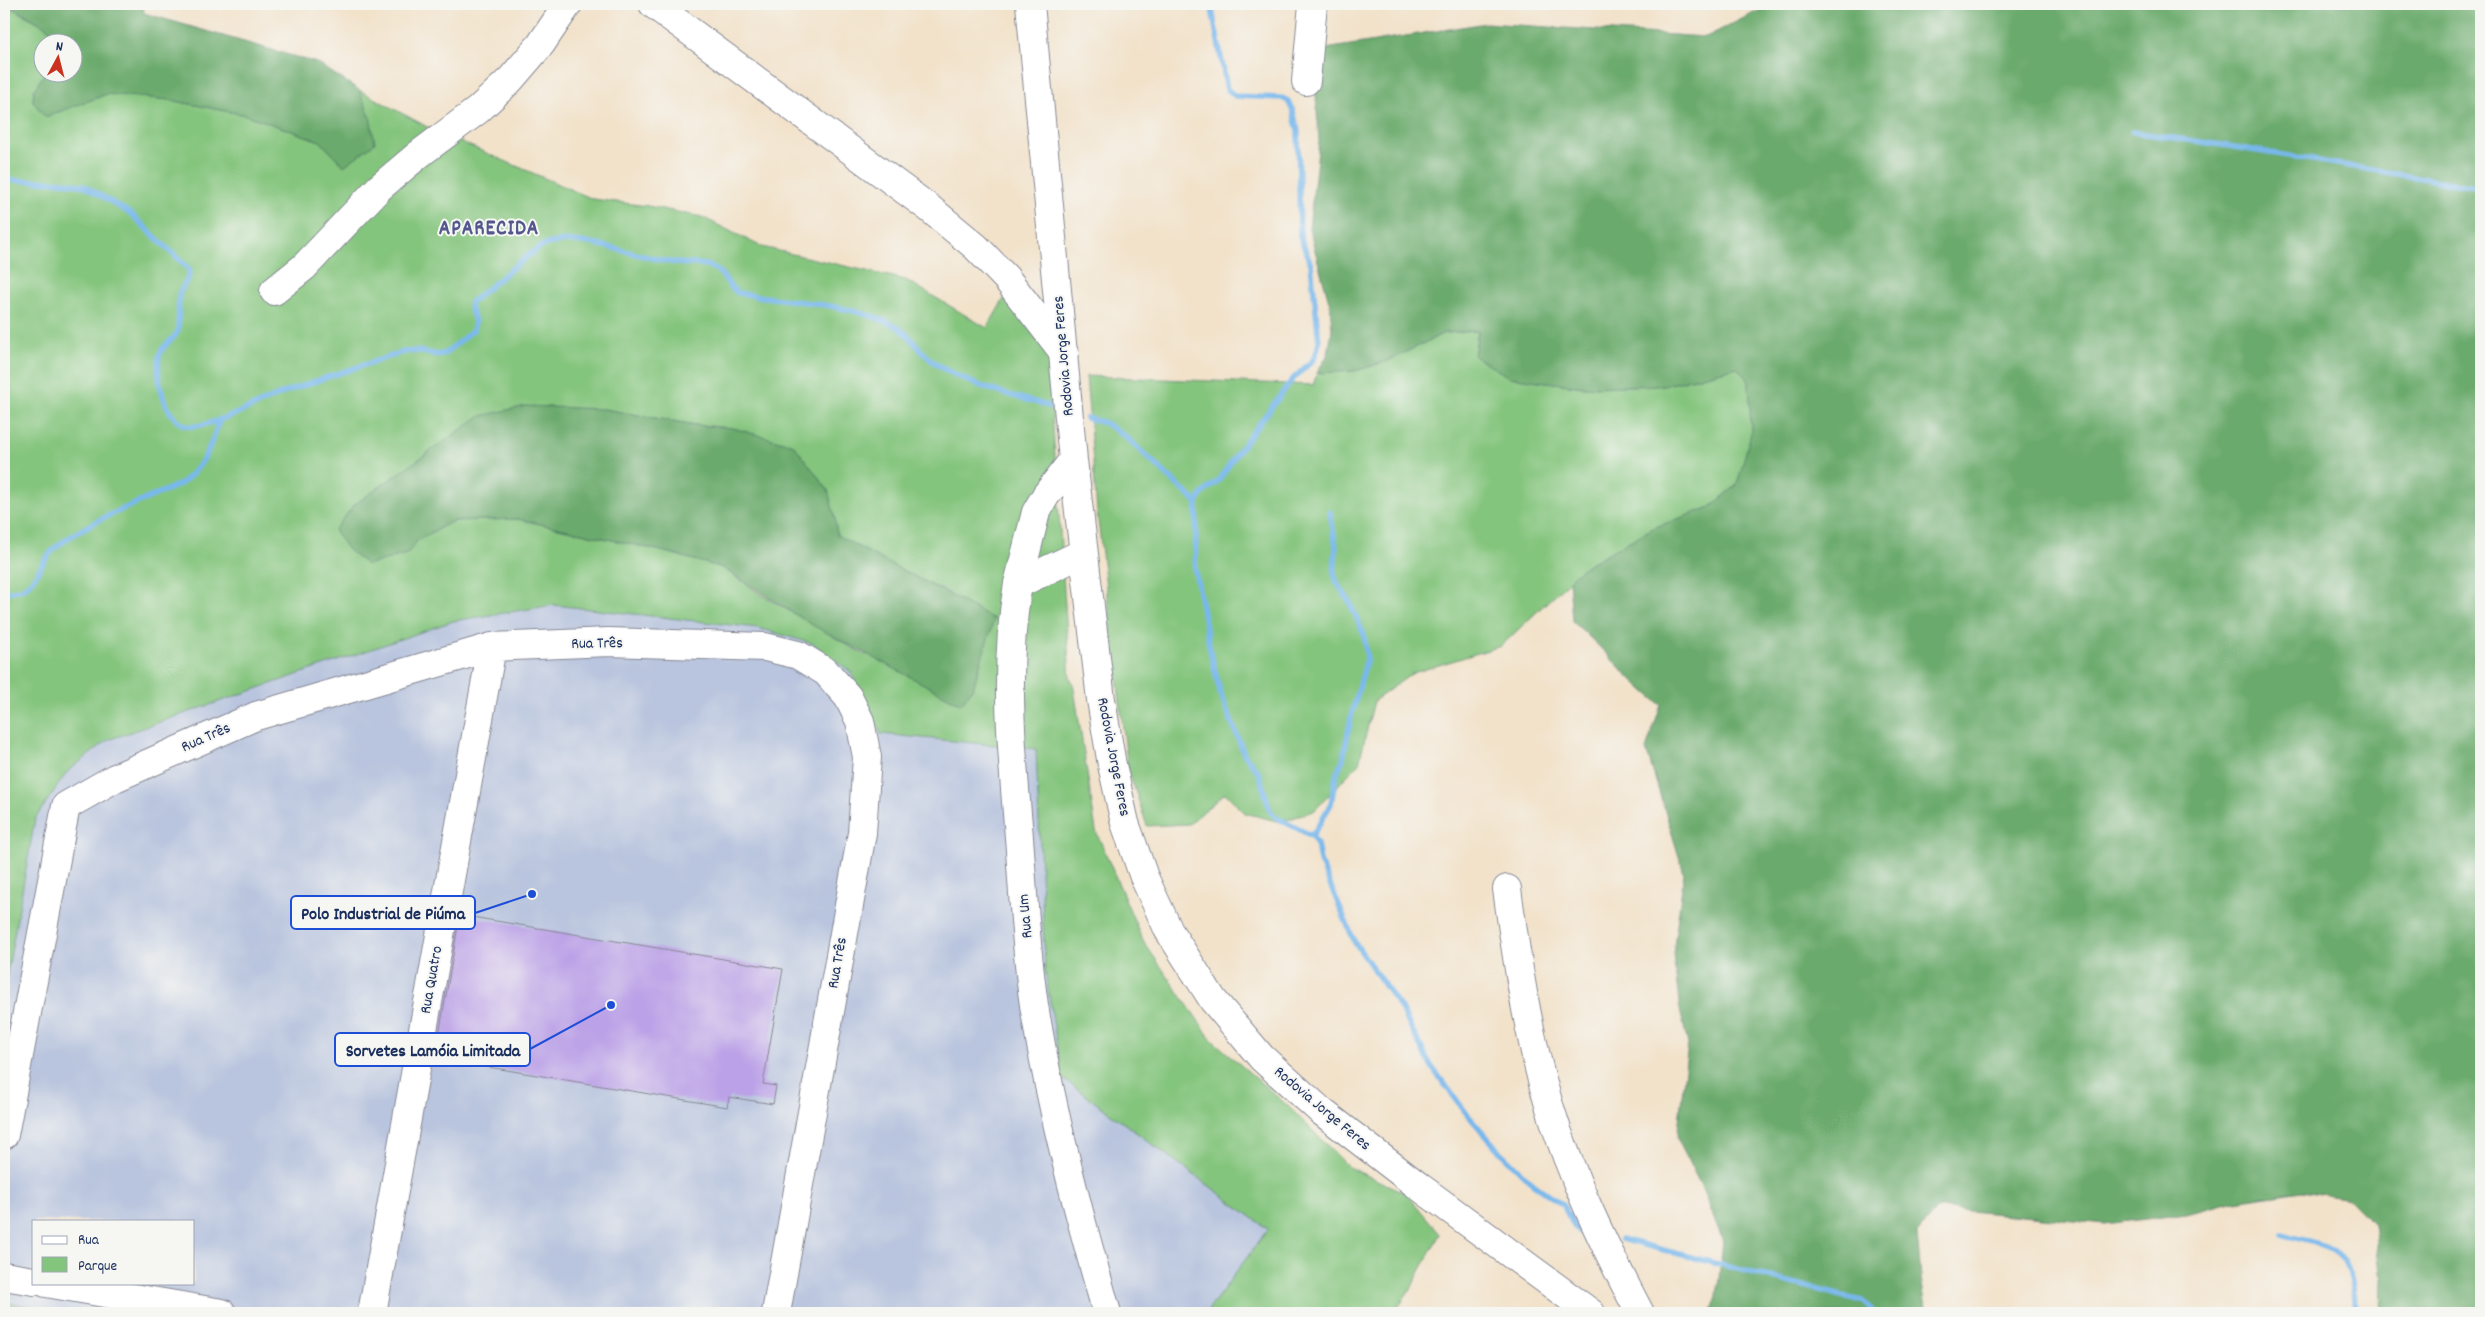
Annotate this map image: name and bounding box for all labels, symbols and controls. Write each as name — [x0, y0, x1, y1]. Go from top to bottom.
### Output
north arrow — [32, 32, 82, 82]
text: N — [55, 37, 64, 57]
district label: APARECIDA — [439, 215, 539, 245]
street label: Rodovia Jorge Feres — [1047, 295, 1081, 417]
street label: Rua Três — [571, 632, 623, 656]
street label: Rodovia Jorge Feres — [1090, 696, 1136, 819]
street label: Rua Três — [178, 717, 235, 759]
street label: Rua Um — [1013, 893, 1039, 939]
callout: Polo Industrial de Piúma — [291, 896, 475, 929]
text: Polo Industrial de Piúma — [301, 903, 466, 928]
street label: Rua Três — [822, 935, 854, 991]
street label: Rua Quatro — [415, 944, 449, 1016]
callout: Sorvetes Lamóia Limitada — [335, 1033, 530, 1066]
text: Sorvetes Lamóia Limitada — [346, 1040, 521, 1065]
street label: Rodovia Jorge Feres — [1268, 1061, 1376, 1157]
legend — [32, 1220, 195, 1284]
text: Rua — [78, 1230, 100, 1252]
text: Parque — [78, 1256, 118, 1278]

